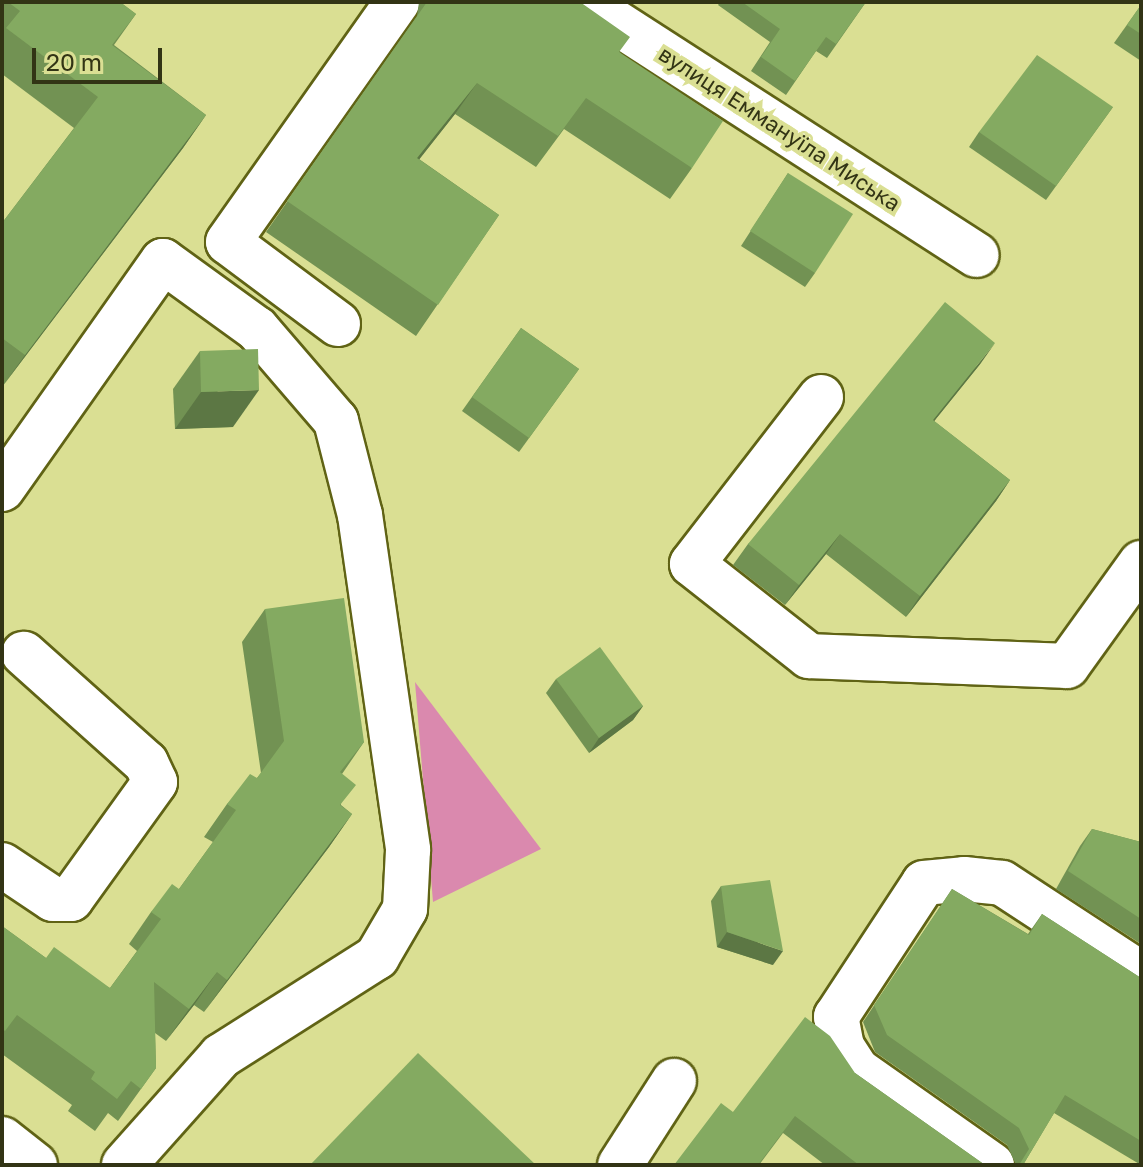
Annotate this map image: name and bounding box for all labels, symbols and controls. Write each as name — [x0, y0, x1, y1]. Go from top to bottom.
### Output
scale bar — [36, 32, 166, 82]
street label: вулиця Еммануїла Миська — [654, 40, 906, 216]
text: 20 m — [46, 47, 102, 76]

